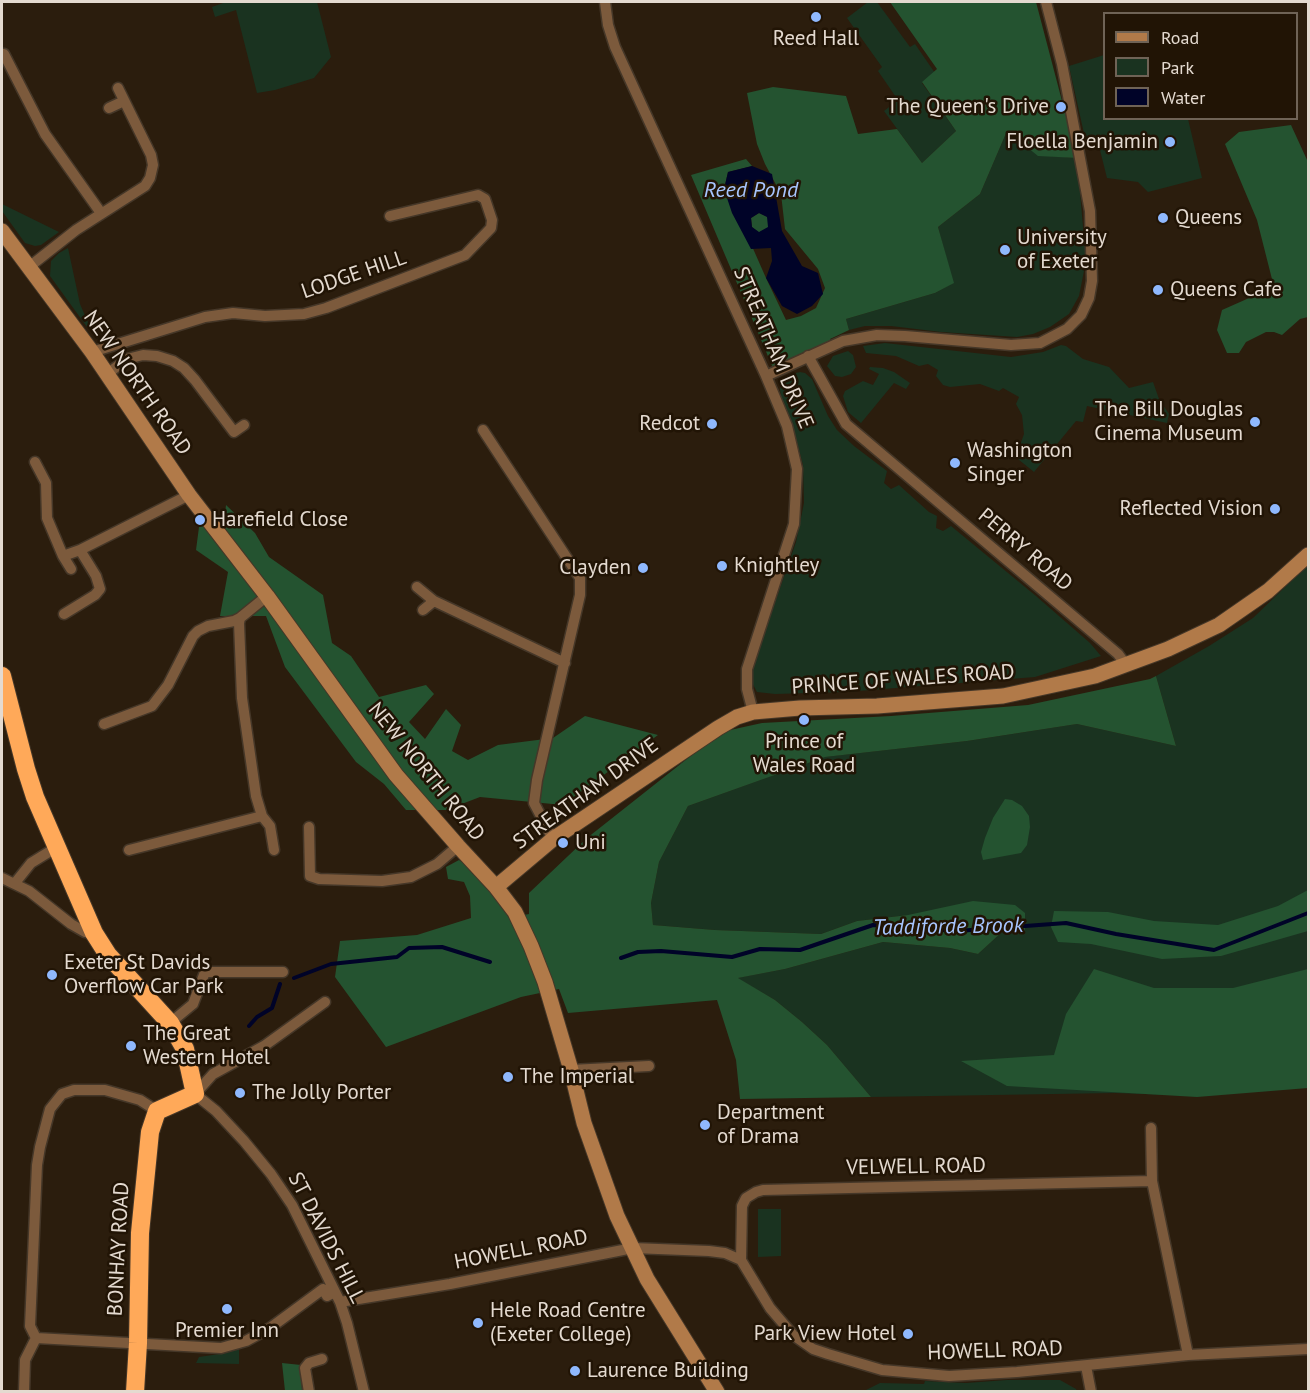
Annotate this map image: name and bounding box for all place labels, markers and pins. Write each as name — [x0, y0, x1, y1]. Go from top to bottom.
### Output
marker: Reed Hall — [809, 10, 823, 24]
place label: Reed Hall — [773, 26, 859, 52]
place label: The Queen's Drive — [887, 94, 1049, 120]
marker: The Queen's Drive — [1054, 100, 1068, 114]
place label: Floella Benjamin — [1006, 129, 1158, 155]
marker: Floella Benjamin — [1163, 135, 1177, 149]
place label: Queens — [1175, 205, 1242, 231]
marker: Queens — [1156, 211, 1170, 225]
place label: University of Exeter — [1017, 225, 1107, 275]
marker: University of Exeter — [998, 243, 1012, 257]
place label: Queens Cafe — [1170, 277, 1282, 303]
marker: Queens Cafe — [1151, 283, 1165, 297]
place label: The Bill Douglas Cinema Museum — [1094, 397, 1243, 447]
place label: Redcot — [639, 411, 700, 437]
marker: The Bill Douglas Cinema Museum — [1248, 415, 1262, 429]
marker: Redcot — [705, 417, 719, 431]
place label: Washington Singer — [967, 438, 1072, 488]
marker: Washington Singer — [948, 456, 962, 470]
place label: Reflected Vision — [1119, 496, 1263, 522]
marker: Reflected Vision — [1268, 502, 1282, 516]
place label: Harefield Close — [212, 507, 348, 533]
marker: Harefield Close — [193, 513, 207, 527]
place label: Knightley — [734, 553, 819, 579]
place label: Clayden — [559, 555, 631, 581]
marker: Knightley — [715, 559, 729, 573]
marker: Clayden — [636, 561, 650, 575]
marker: Prince of Wales Road — [797, 713, 811, 727]
place label: Prince of Wales Road — [753, 729, 855, 779]
place label: Uni — [575, 830, 606, 856]
marker: Uni — [556, 836, 570, 850]
place label: Exeter St Davids Overflow Car Park — [64, 950, 223, 1000]
marker: Exeter St Davids Overflow Car Park — [45, 968, 59, 982]
place label: The Great Western Hotel — [143, 1021, 270, 1071]
marker: The Great Western Hotel — [124, 1039, 138, 1053]
place label: The Imperial — [520, 1064, 634, 1090]
marker: The Imperial — [501, 1070, 515, 1084]
place label: The Jolly Porter — [252, 1080, 391, 1106]
marker: The Jolly Porter — [233, 1086, 247, 1100]
place label: Department of Drama — [717, 1100, 824, 1150]
marker: Department of Drama — [698, 1118, 712, 1132]
place label: Hele Road Centre (Exeter College) — [490, 1298, 646, 1348]
marker: Premier Inn — [220, 1302, 234, 1316]
marker: Hele Road Centre (Exeter College) — [471, 1316, 485, 1330]
place label: Premier Inn — [175, 1318, 279, 1344]
place label: Park View Hotel — [754, 1321, 896, 1347]
marker: Park View Hotel — [901, 1327, 915, 1341]
place label: Laurence Building — [587, 1358, 749, 1384]
marker: Laurence Building — [568, 1364, 582, 1378]

